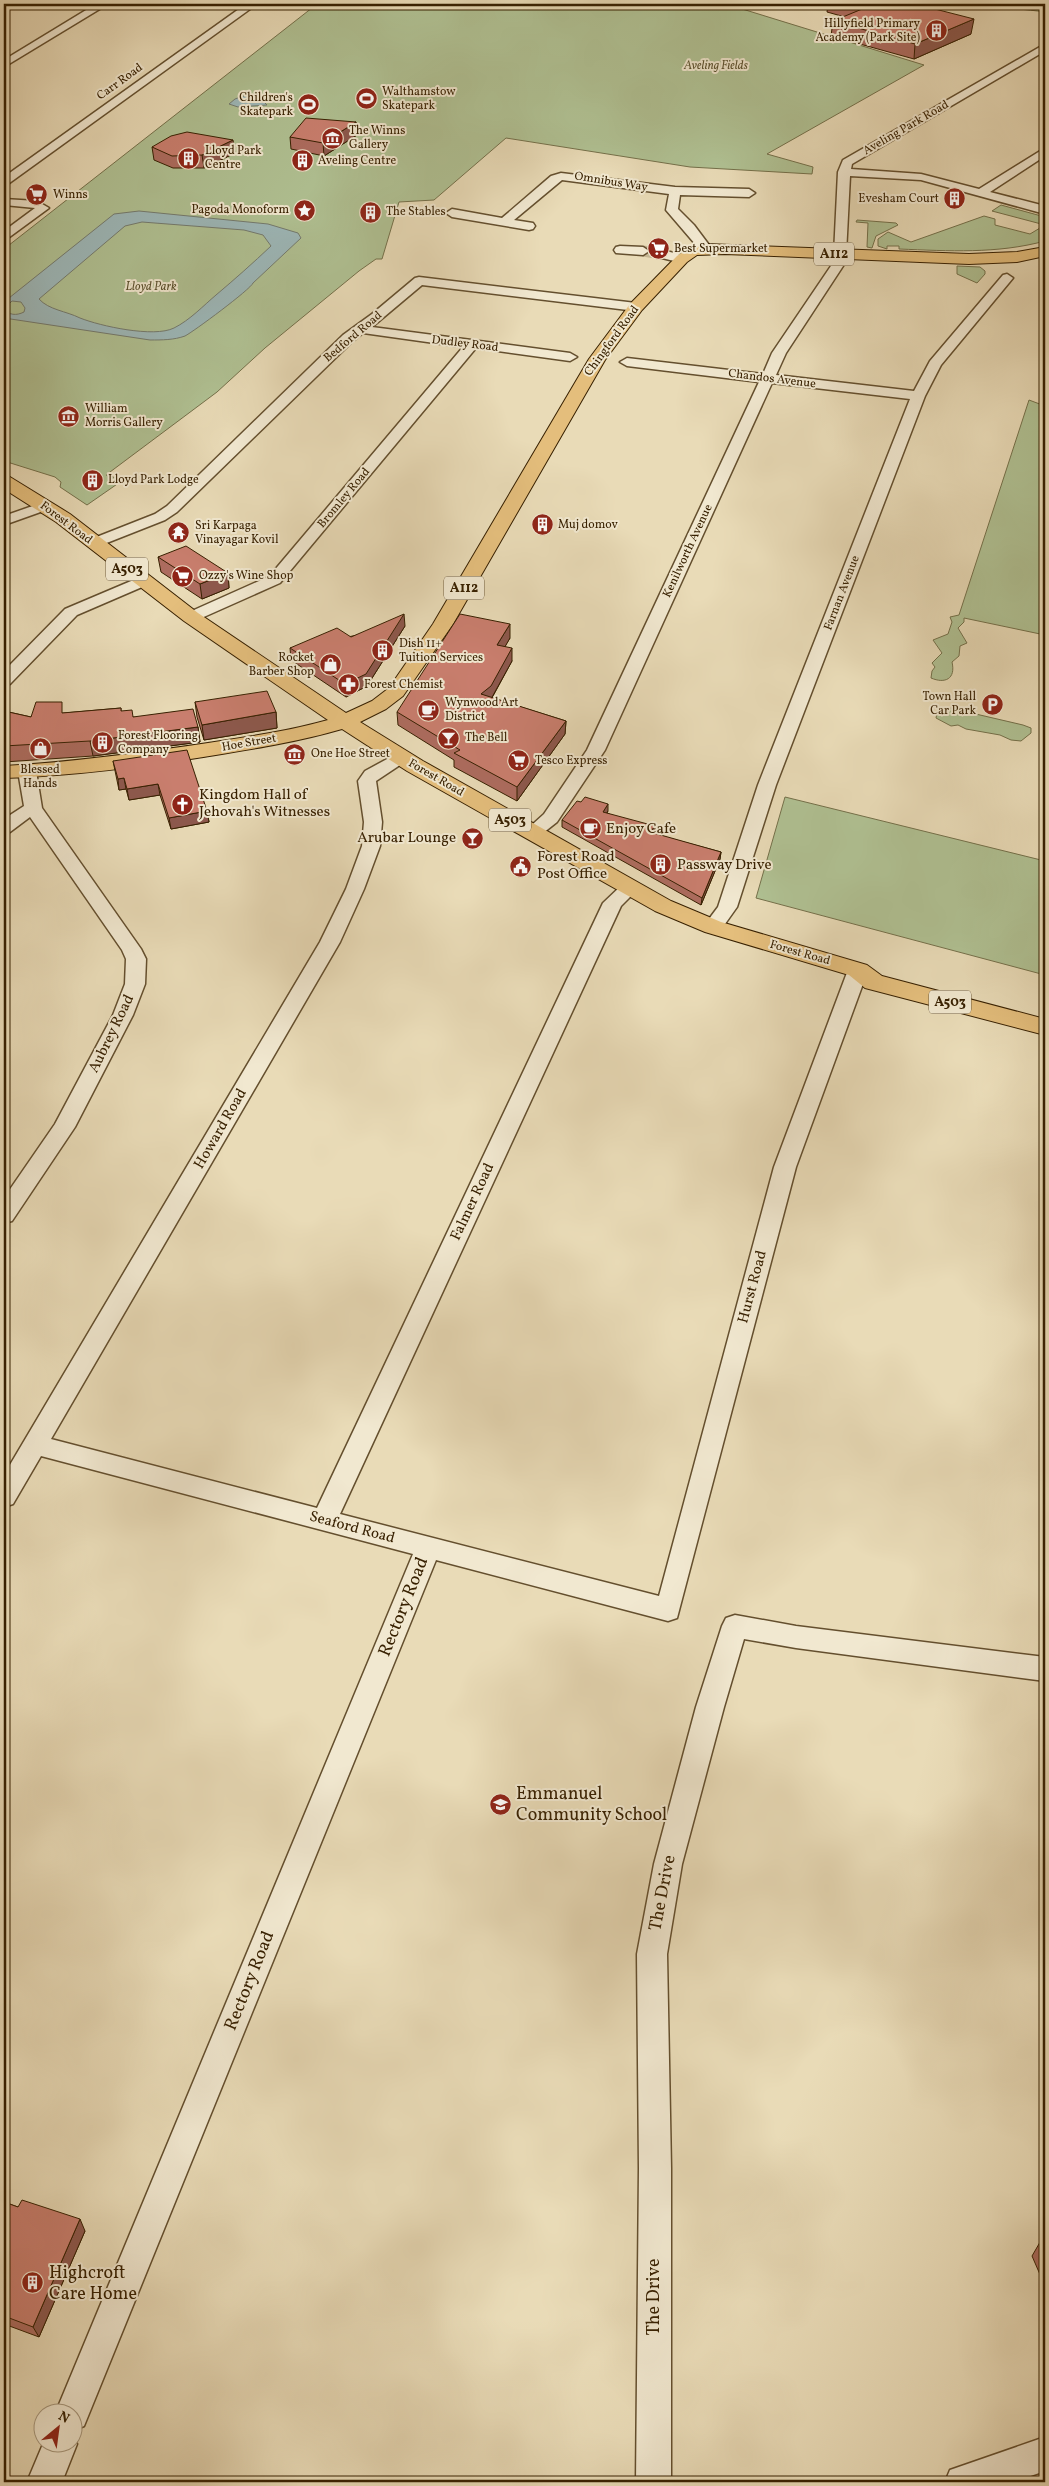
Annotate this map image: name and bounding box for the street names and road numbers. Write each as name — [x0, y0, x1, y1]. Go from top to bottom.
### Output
street label: Carr Road — [94, 60, 146, 104]
street label: Aveling Park Road — [860, 97, 952, 159]
street label: Omnibus Way — [573, 168, 649, 196]
road number: A112 — [814, 242, 854, 266]
street label: Chingford Road — [581, 302, 643, 380]
street label: Bedford Road — [320, 308, 386, 366]
street label: Dudley Road — [431, 332, 499, 356]
street label: Chandos Avenue — [727, 366, 817, 392]
street label: Bromley Road — [314, 464, 374, 532]
street label: Forest Road — [36, 498, 96, 548]
street label: Kenilworth Avenue — [659, 501, 717, 600]
street label: Farnan Avenue — [820, 553, 864, 633]
road number: A503 — [106, 558, 148, 580]
road number: A112 — [444, 576, 484, 600]
street label: Hoe Street — [221, 730, 277, 756]
street label: Forest Road — [405, 756, 467, 801]
road number: A503 — [489, 808, 531, 832]
street label: Forest Road — [768, 937, 832, 969]
road number: A503 — [929, 990, 971, 1014]
street label: Aubrey Road — [84, 991, 140, 1077]
street label: Howard Road — [189, 1085, 253, 1173]
street label: Falmer Road — [446, 1160, 500, 1244]
street label: Hurst Road — [733, 1248, 773, 1326]
street label: Seaford Road — [307, 1507, 397, 1549]
street label: Rectory Road — [373, 1554, 435, 1660]
street label: The Drive — [643, 1853, 683, 1933]
street label: Rectory Road — [219, 1928, 281, 2034]
street label: The Drive — [642, 2259, 667, 2336]

